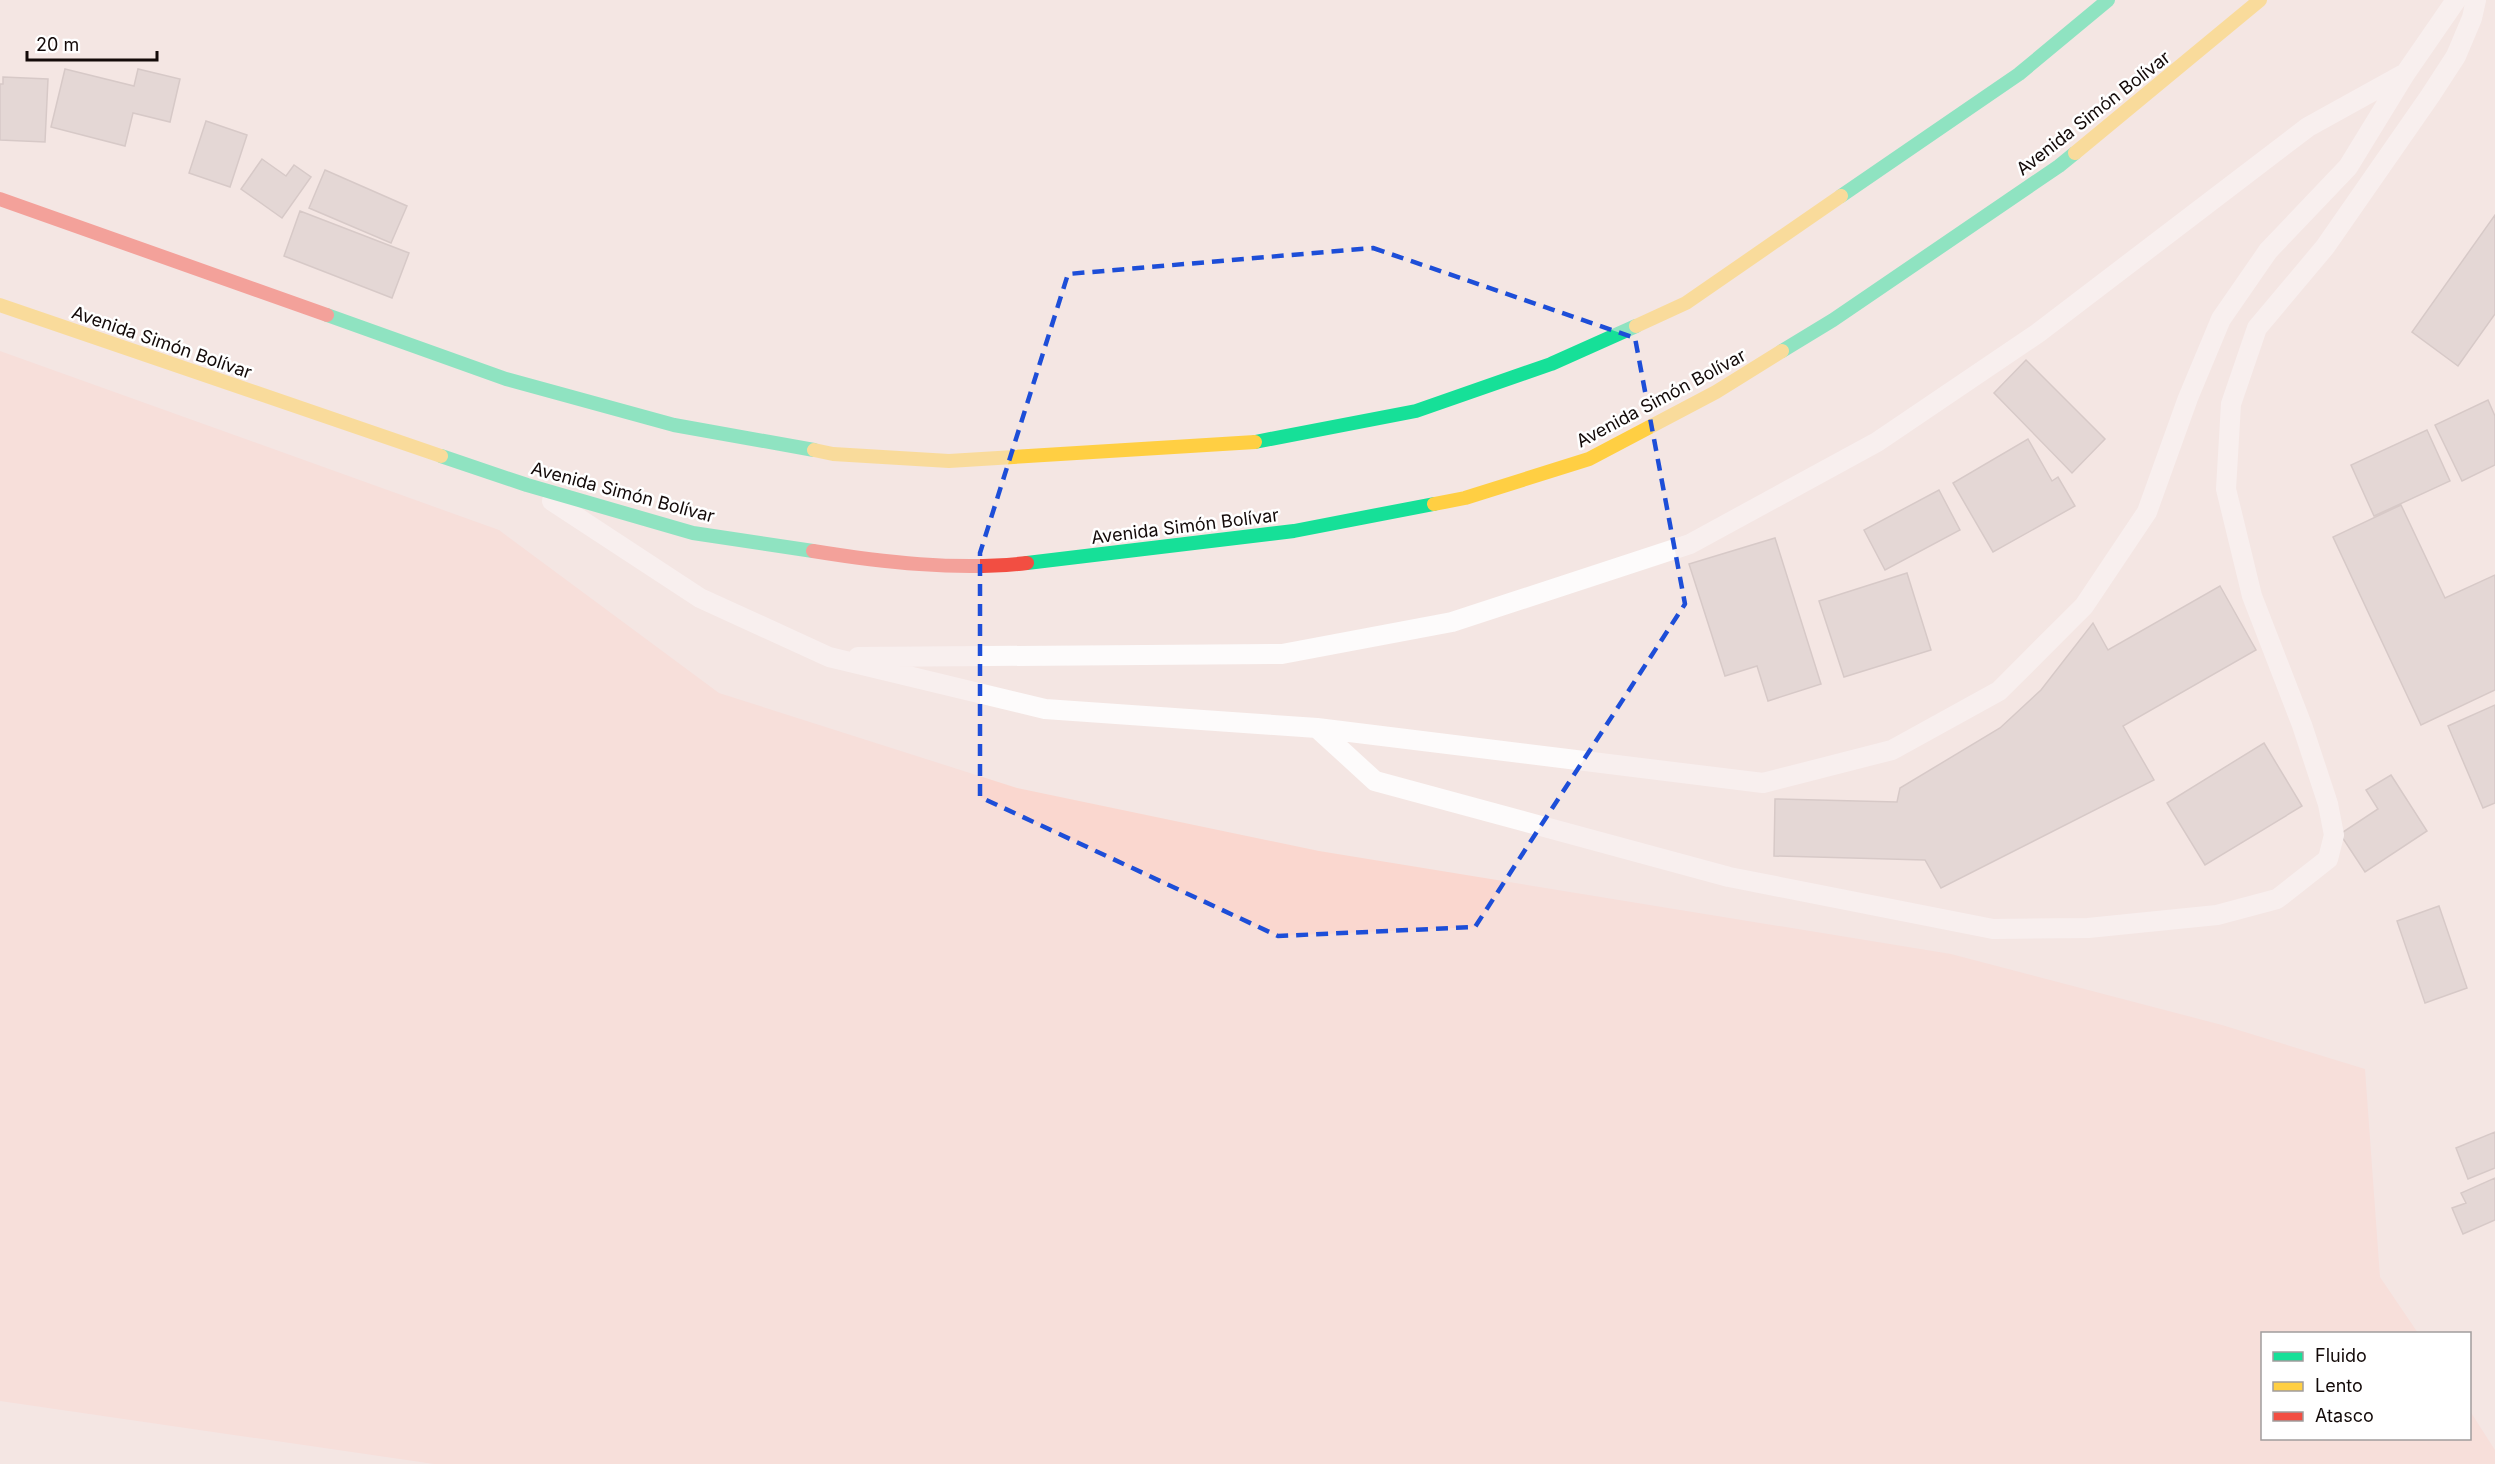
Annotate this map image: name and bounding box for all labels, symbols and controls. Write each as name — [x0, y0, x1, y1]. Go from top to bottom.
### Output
scale bar — [27, 24, 158, 62]
text: 20 m — [36, 34, 79, 55]
street label: Avenida Simón Bolívar — [2012, 46, 2174, 179]
street label: Avenida Simón Bolívar — [69, 301, 255, 383]
street label: Avenida Simón Bolívar — [1573, 344, 1750, 452]
street label: Avenida Simón Bolívar — [529, 457, 717, 527]
street label: Avenida Simón Bolívar — [1090, 504, 1280, 548]
legend — [2261, 1332, 2471, 1440]
text: Fluido — [2315, 1345, 2367, 1366]
text: Lento — [2315, 1375, 2363, 1396]
text: Atasco — [2315, 1405, 2374, 1426]

